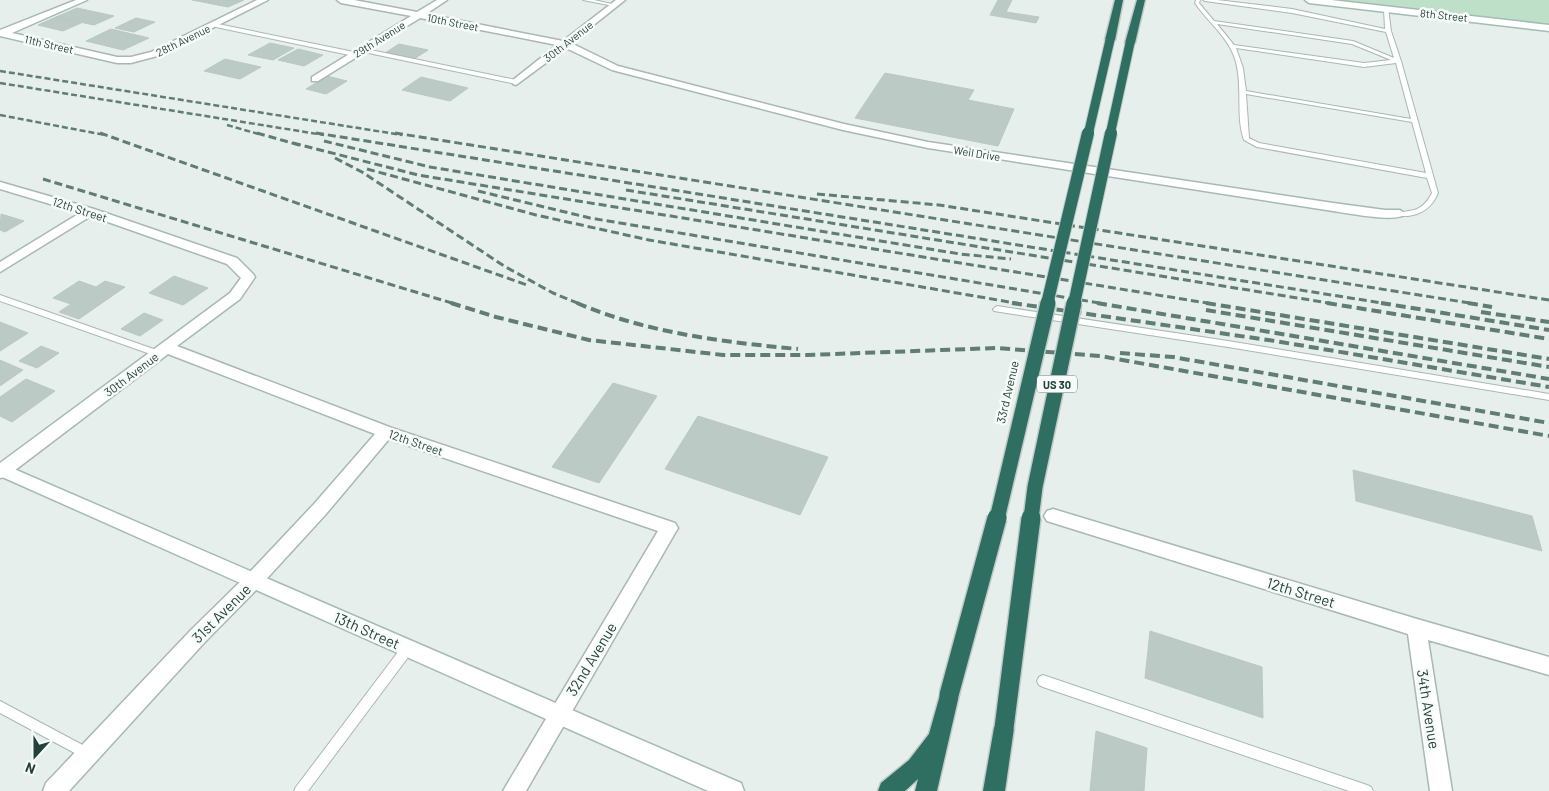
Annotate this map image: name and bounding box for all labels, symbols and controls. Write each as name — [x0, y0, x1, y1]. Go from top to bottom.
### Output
street label: 8th Street — [1419, 6, 1469, 24]
street label: 10th Street — [426, 11, 480, 33]
street label: 29th Avenue — [351, 18, 407, 60]
street label: 30th Avenue — [541, 18, 595, 64]
street label: 28th Avenue — [154, 21, 212, 59]
street label: 11th Street — [23, 32, 75, 56]
street label: Weil Drive — [953, 143, 1001, 163]
street label: 12th Street — [51, 194, 109, 224]
street label: 30th Avenue — [101, 349, 161, 399]
street label: 33rd Avenue — [993, 359, 1021, 425]
road number: US 30 — [1037, 376, 1077, 392]
street label: 12th Street — [387, 426, 445, 458]
street label: 12th Street — [1265, 573, 1337, 611]
street label: 31st Avenue — [188, 580, 254, 646]
street label: 13th Street — [331, 607, 403, 653]
street label: 32nd Avenue — [562, 619, 620, 699]
street label: 34th Avenue — [1414, 668, 1444, 750]
north arrow — [10, 731, 60, 781]
text: N — [23, 759, 38, 778]

